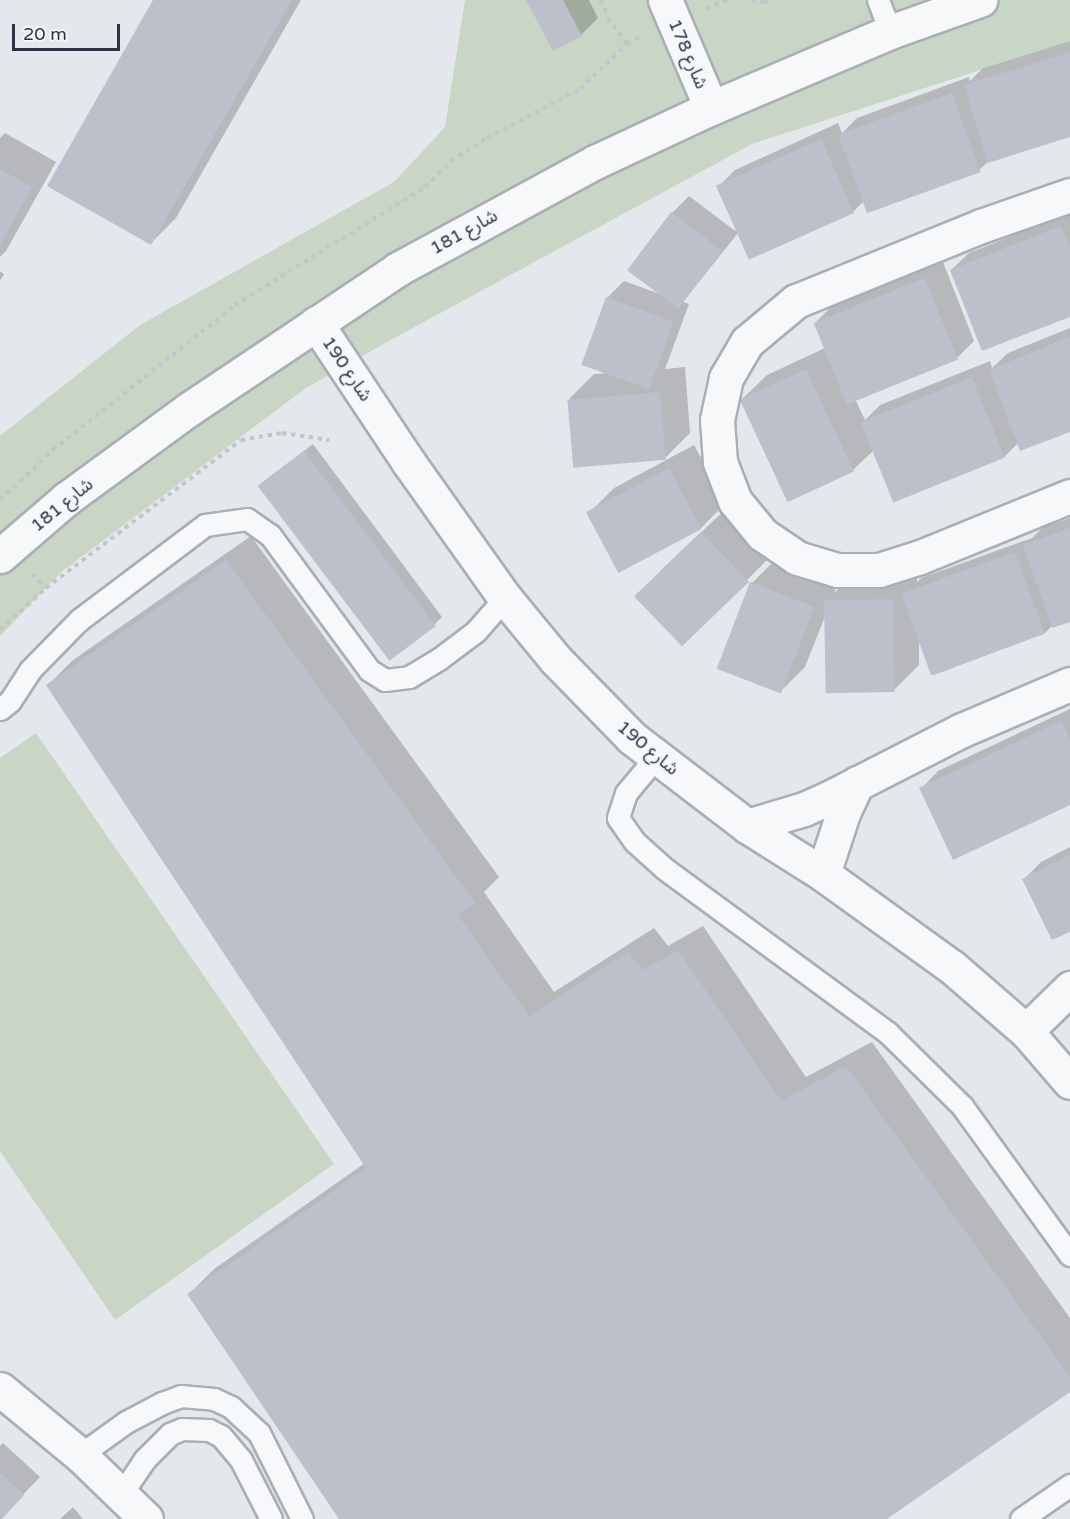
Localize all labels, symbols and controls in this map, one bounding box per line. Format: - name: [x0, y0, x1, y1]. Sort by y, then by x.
- scale bar: [15, 12, 123, 50]
- street label: شارع 178: [664, 16, 712, 92]
- text: 20 m: [23, 23, 67, 45]
- street label: شارع 181: [427, 205, 501, 259]
- street label: شارع 190: [317, 332, 377, 406]
- street label: شارع 181: [27, 473, 97, 537]
- street label: شارع 190: [613, 716, 683, 780]

